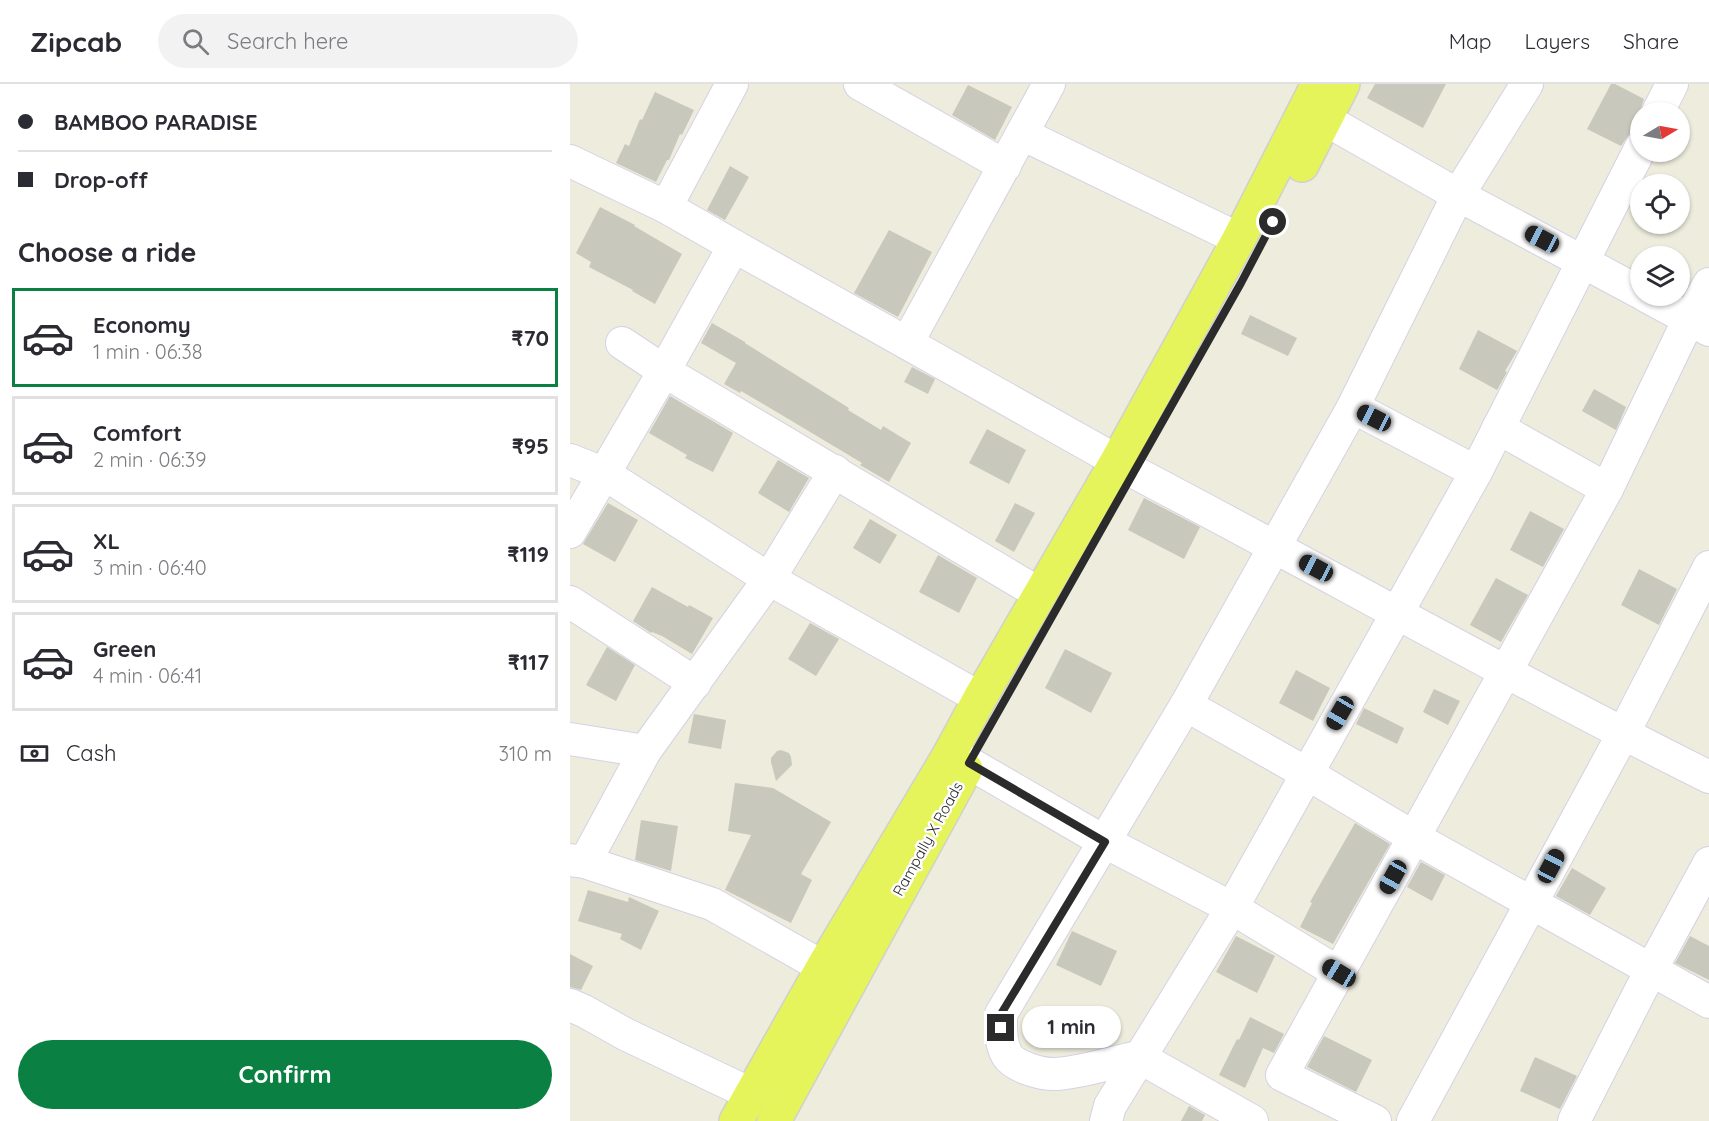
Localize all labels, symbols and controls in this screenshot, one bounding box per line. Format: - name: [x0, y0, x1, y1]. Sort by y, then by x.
- search box: [158, 14, 578, 68]
- text: Zipcab: [30, 24, 122, 59]
- icon: search: [179, 25, 212, 58]
- text: Search here: [227, 27, 349, 55]
- text: Map: [1449, 28, 1492, 54]
- text: Layers: [1525, 28, 1590, 54]
- text: Share: [1623, 28, 1679, 54]
- north arrow: [1630, 102, 1690, 162]
- map controls: [1630, 102, 1690, 306]
- text: BAMBOO PARADISE: [54, 108, 258, 136]
- text: Drop-off: [54, 166, 148, 194]
- button: locate: [1630, 174, 1690, 234]
- route start: [1259, 208, 1286, 235]
- car: [1522, 223, 1562, 255]
- text: Choose a ride: [18, 235, 196, 269]
- button: layers: [1630, 246, 1690, 306]
- icon: car: [21, 311, 75, 365]
- text: Economy: [93, 311, 191, 339]
- text: ₹70: [511, 324, 549, 352]
- text: 1 min · 06:38: [93, 339, 202, 364]
- car: [1354, 402, 1394, 434]
- icon: car: [21, 419, 75, 473]
- text: Comfort: [93, 419, 182, 447]
- text: ₹95: [512, 432, 549, 460]
- text: 2 min · 06:39: [93, 447, 206, 472]
- icon: car: [21, 527, 75, 581]
- text: XL: [93, 527, 120, 555]
- text: ₹119: [507, 540, 549, 568]
- car: [1296, 552, 1336, 584]
- text: 3 min · 06:40: [93, 555, 207, 580]
- icon: car: [21, 635, 75, 689]
- text: Green: [93, 635, 156, 663]
- text: ₹117: [508, 648, 549, 676]
- text: 4 min · 06:41: [93, 663, 202, 688]
- car: [1323, 693, 1357, 733]
- icon: cash: [18, 737, 51, 770]
- text: Cash: [66, 739, 117, 767]
- text: 310 m: [499, 741, 552, 766]
- street label: Rampally X Roads: [888, 778, 967, 899]
- car: [1535, 846, 1567, 886]
- car: [1376, 857, 1410, 897]
- car: [1319, 956, 1359, 990]
- callout: 1 min: [1022, 1007, 1121, 1049]
- route end: [987, 1014, 1014, 1041]
- text: 1 min: [1047, 1014, 1096, 1039]
- button: Confirm: [18, 1040, 552, 1109]

